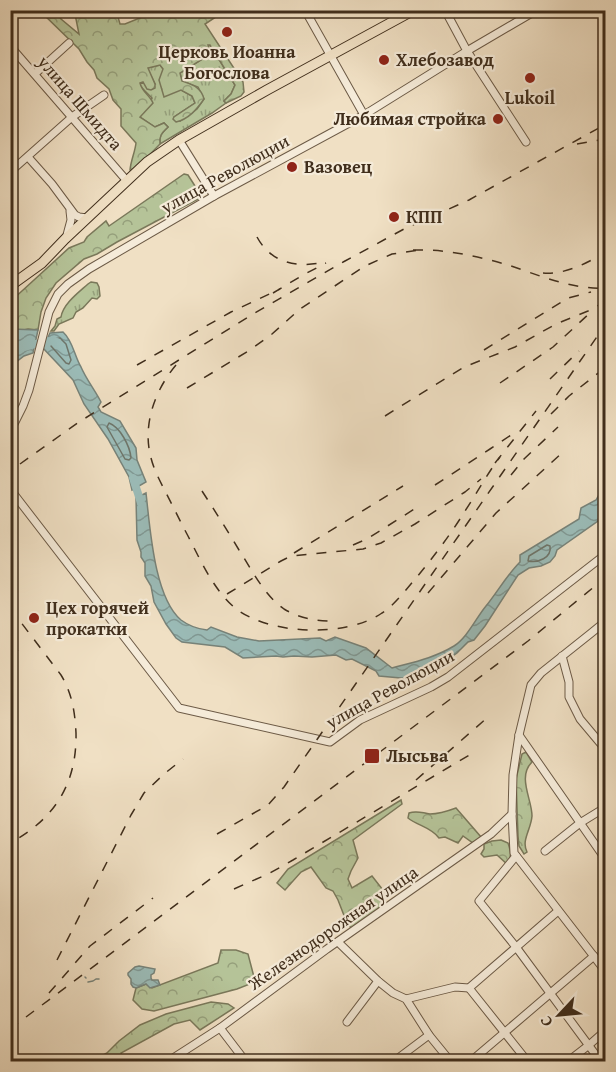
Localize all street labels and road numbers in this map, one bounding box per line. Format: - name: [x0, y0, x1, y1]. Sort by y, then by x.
- street label: улица Шмидта: [31, 48, 130, 156]
- street label: улица Революции: [155, 127, 294, 221]
- street label: улица Революции: [320, 642, 459, 736]
- street label: Железнодорожная улица: [241, 858, 424, 997]

